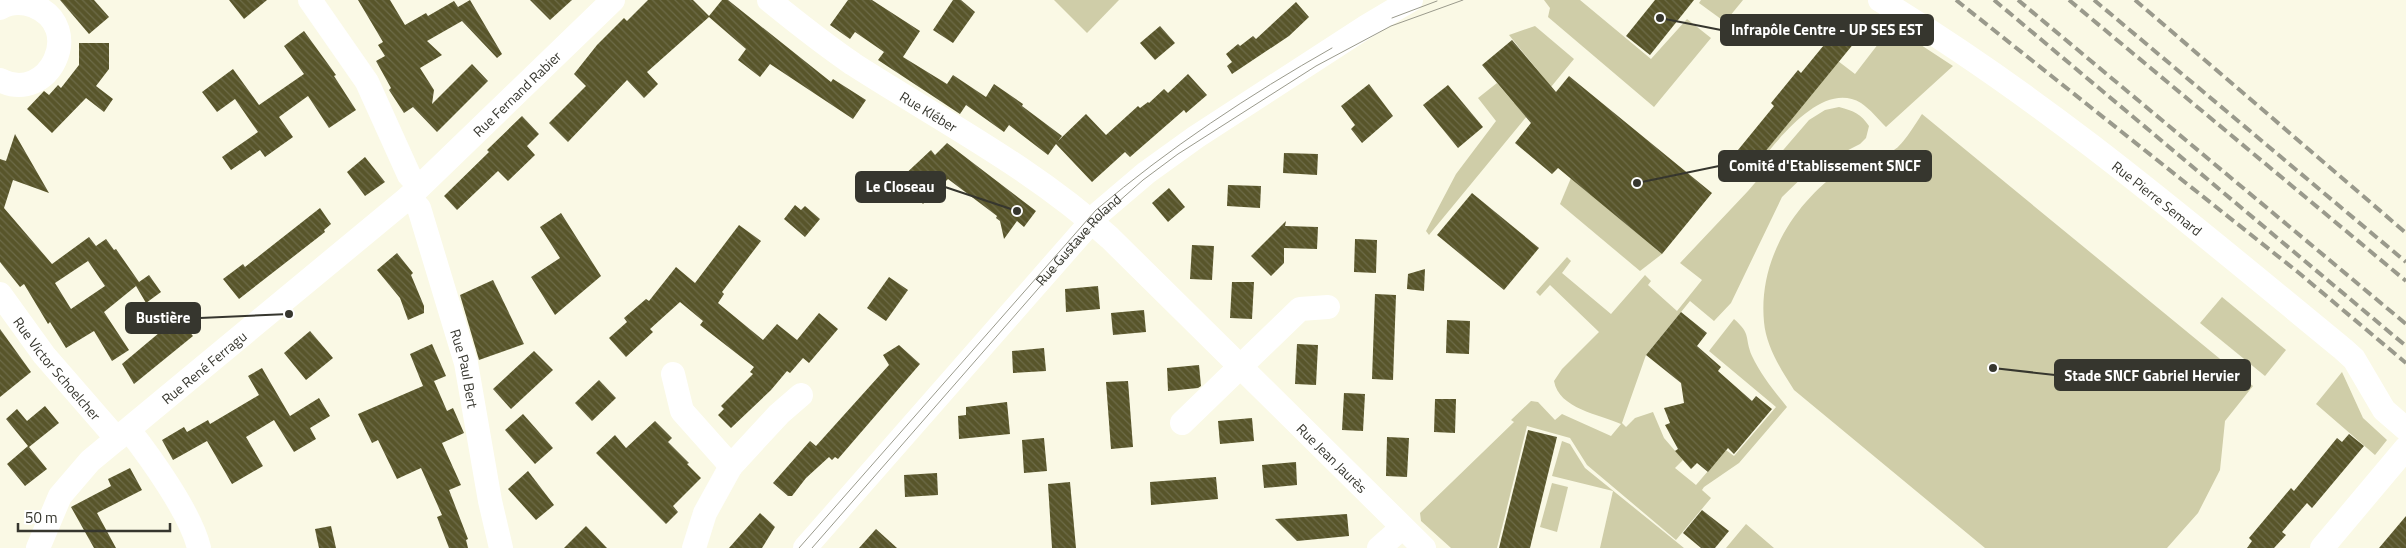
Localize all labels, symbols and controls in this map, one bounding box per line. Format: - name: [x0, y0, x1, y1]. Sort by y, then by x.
- callout: Infrapôle Centre - UP SES EST: [1721, 15, 1933, 45]
- text: Infrapôle Centre - UP SES EST: [1731, 18, 1923, 41]
- street label: Rue Fernand Rabier: [467, 45, 566, 141]
- street label: Rue Kléber: [896, 85, 962, 137]
- callout: Comité d'Etablissement SNCF: [1719, 151, 1931, 181]
- text: Comité d'Etablissement SNCF: [1729, 154, 1921, 177]
- street label: Rue Pierre Semard: [2108, 155, 2207, 240]
- callout: Le Closeau: [856, 172, 945, 202]
- text: Le Closeau: [866, 175, 934, 198]
- street label: Rue Gustave Roland: [1030, 188, 1125, 290]
- callout: Bustière: [126, 303, 200, 333]
- text: Bustière: [136, 306, 191, 329]
- street label: Rue Victor Schoelcher: [9, 312, 106, 425]
- street label: Rue René Ferragu: [156, 325, 251, 409]
- street label: Rue Paul Bert: [446, 326, 484, 410]
- callout: Stade SNCF Gabriel Hervier: [2055, 360, 2250, 390]
- text: Stade SNCF Gabriel Hervier: [2064, 364, 2240, 387]
- street label: Rue Jean Jaurès: [1292, 418, 1372, 497]
- scale bar: [18, 500, 170, 532]
- text: 50 m: [25, 506, 58, 529]

